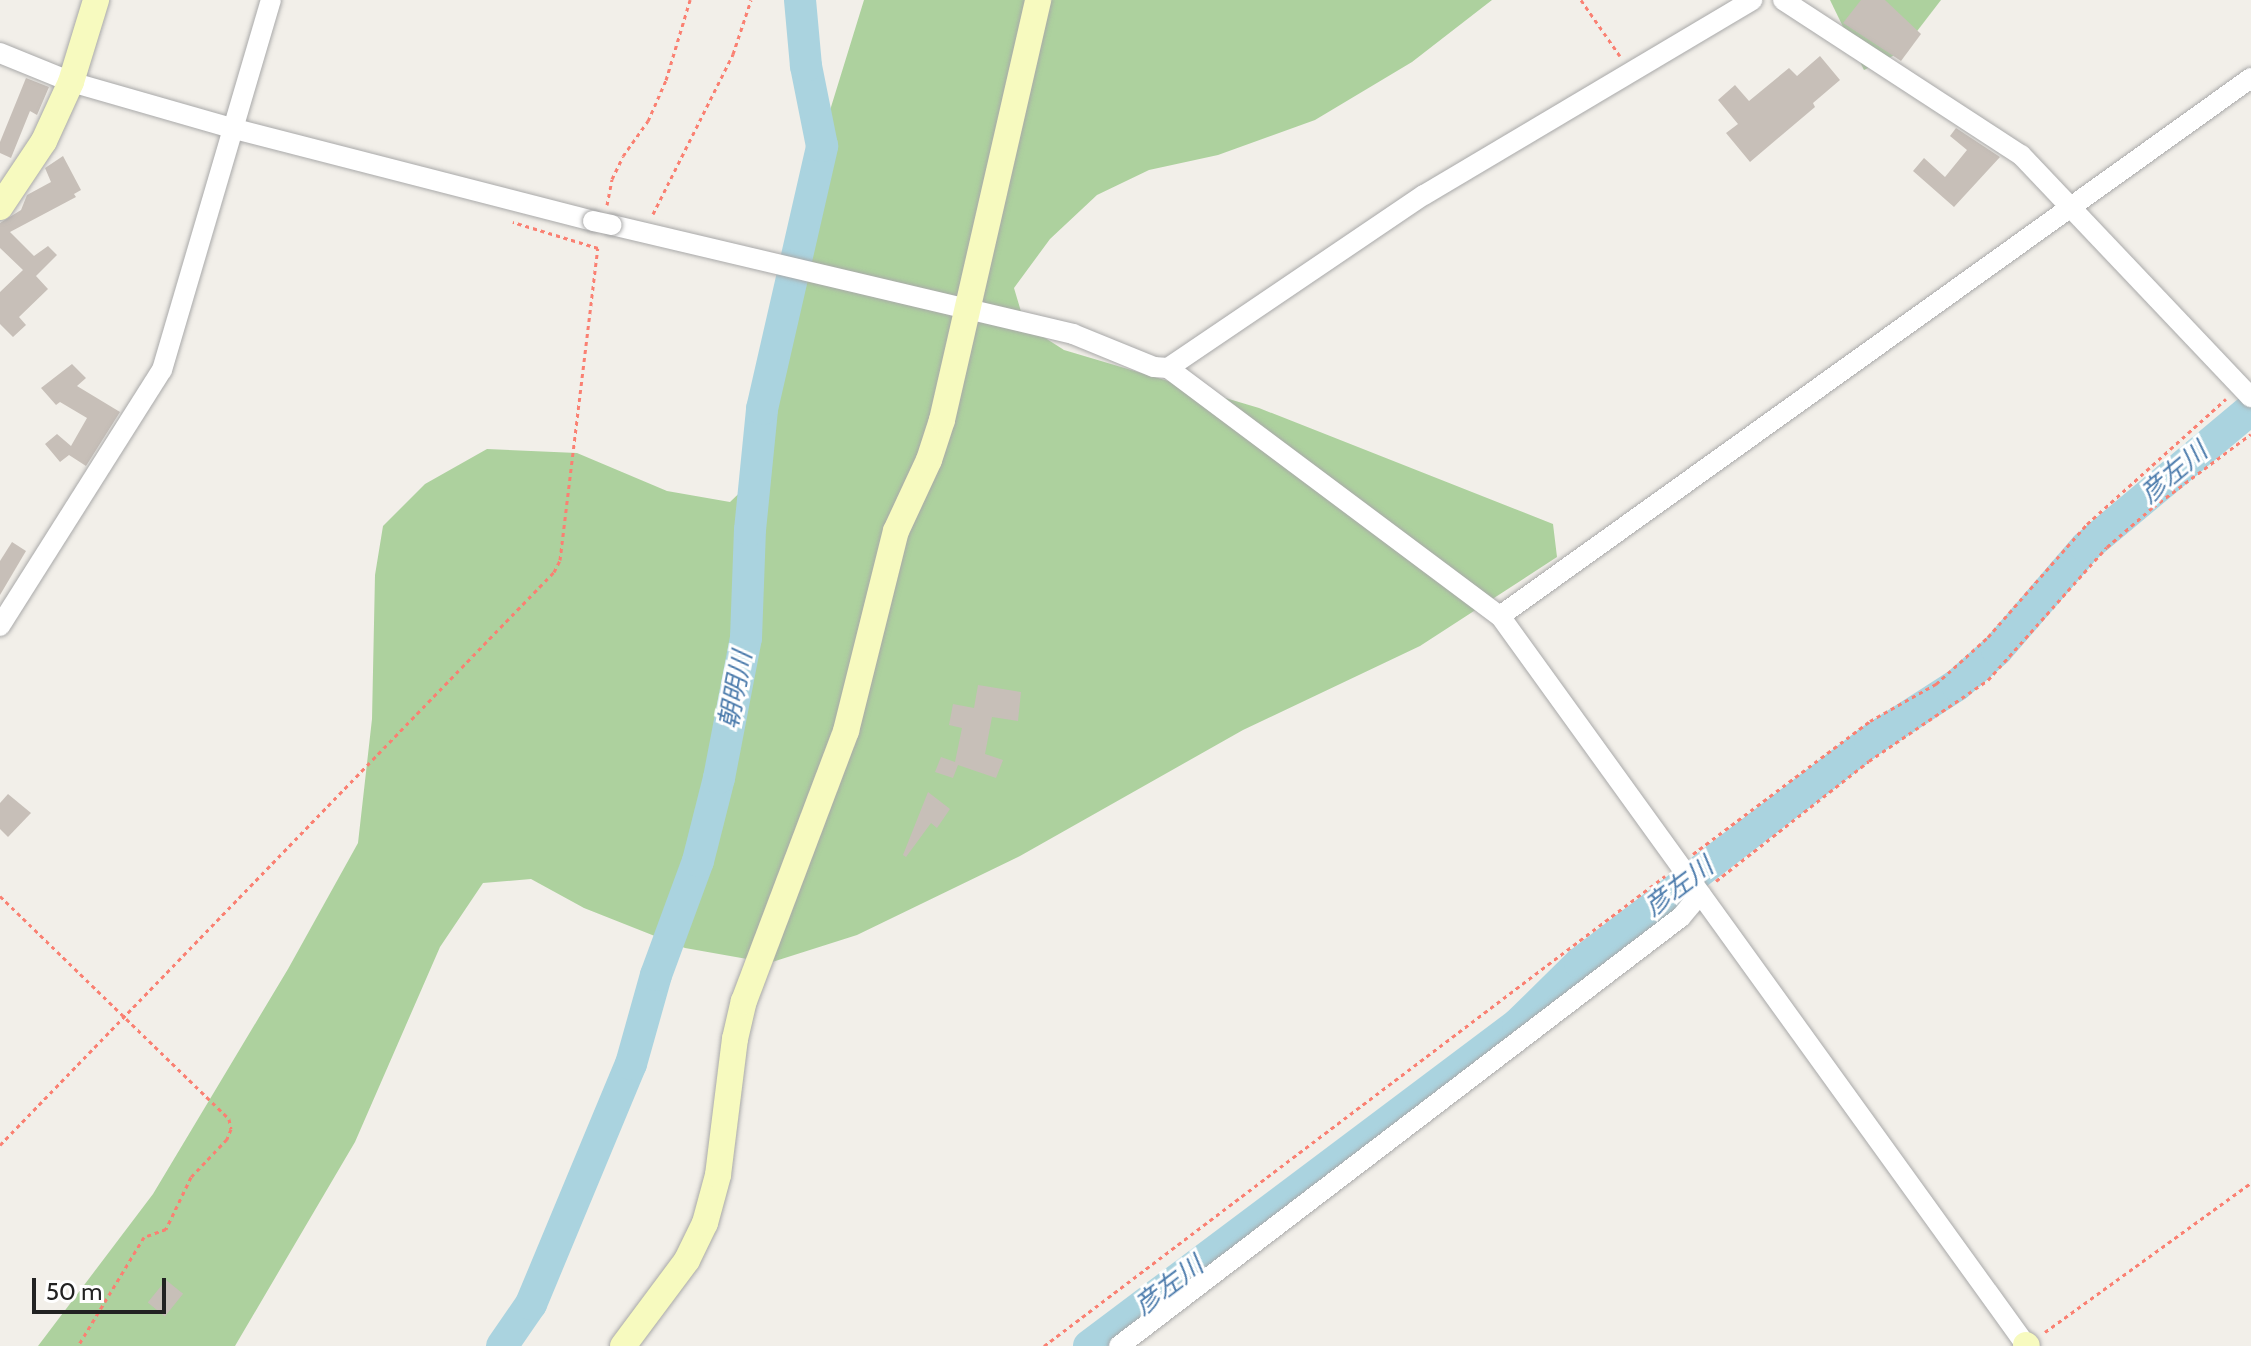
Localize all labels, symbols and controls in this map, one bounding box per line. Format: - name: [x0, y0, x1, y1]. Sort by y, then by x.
- water label: 彦左川: [2134, 436, 2214, 510]
- water label: 朝明川: [713, 649, 759, 731]
- water label: 彦左川: [1638, 851, 1720, 923]
- water label: 彦左川: [1128, 1250, 1210, 1322]
- scale bar: [36, 1262, 170, 1312]
- text: 50 m: [46, 1277, 102, 1306]

